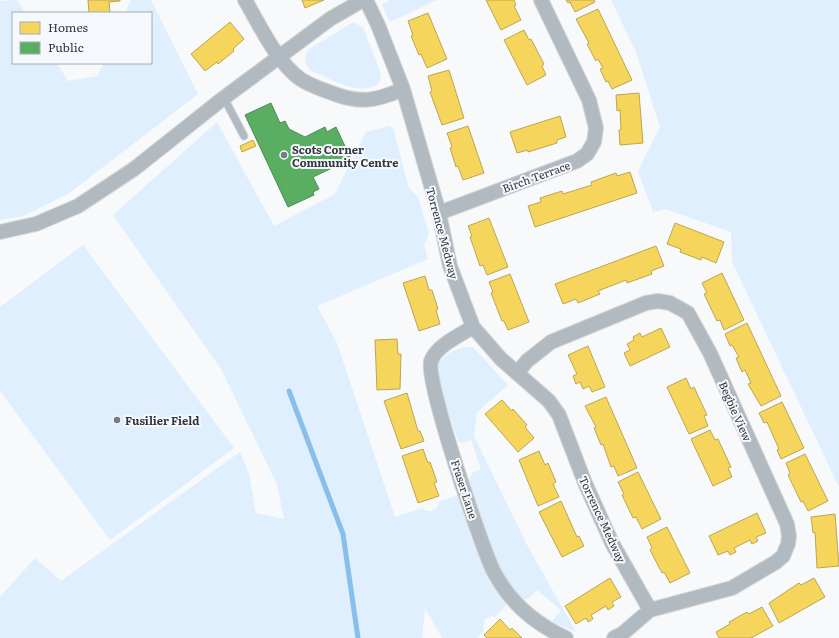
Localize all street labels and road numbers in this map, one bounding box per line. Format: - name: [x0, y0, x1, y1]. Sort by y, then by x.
- street label: Birch Terrace: [500, 156, 572, 196]
- street label: Torrence Medway: [423, 185, 463, 281]
- street label: Begbie View: [716, 379, 757, 444]
- street label: Fraser Lane: [448, 457, 482, 521]
- street label: Torrence Medway: [576, 473, 630, 566]

